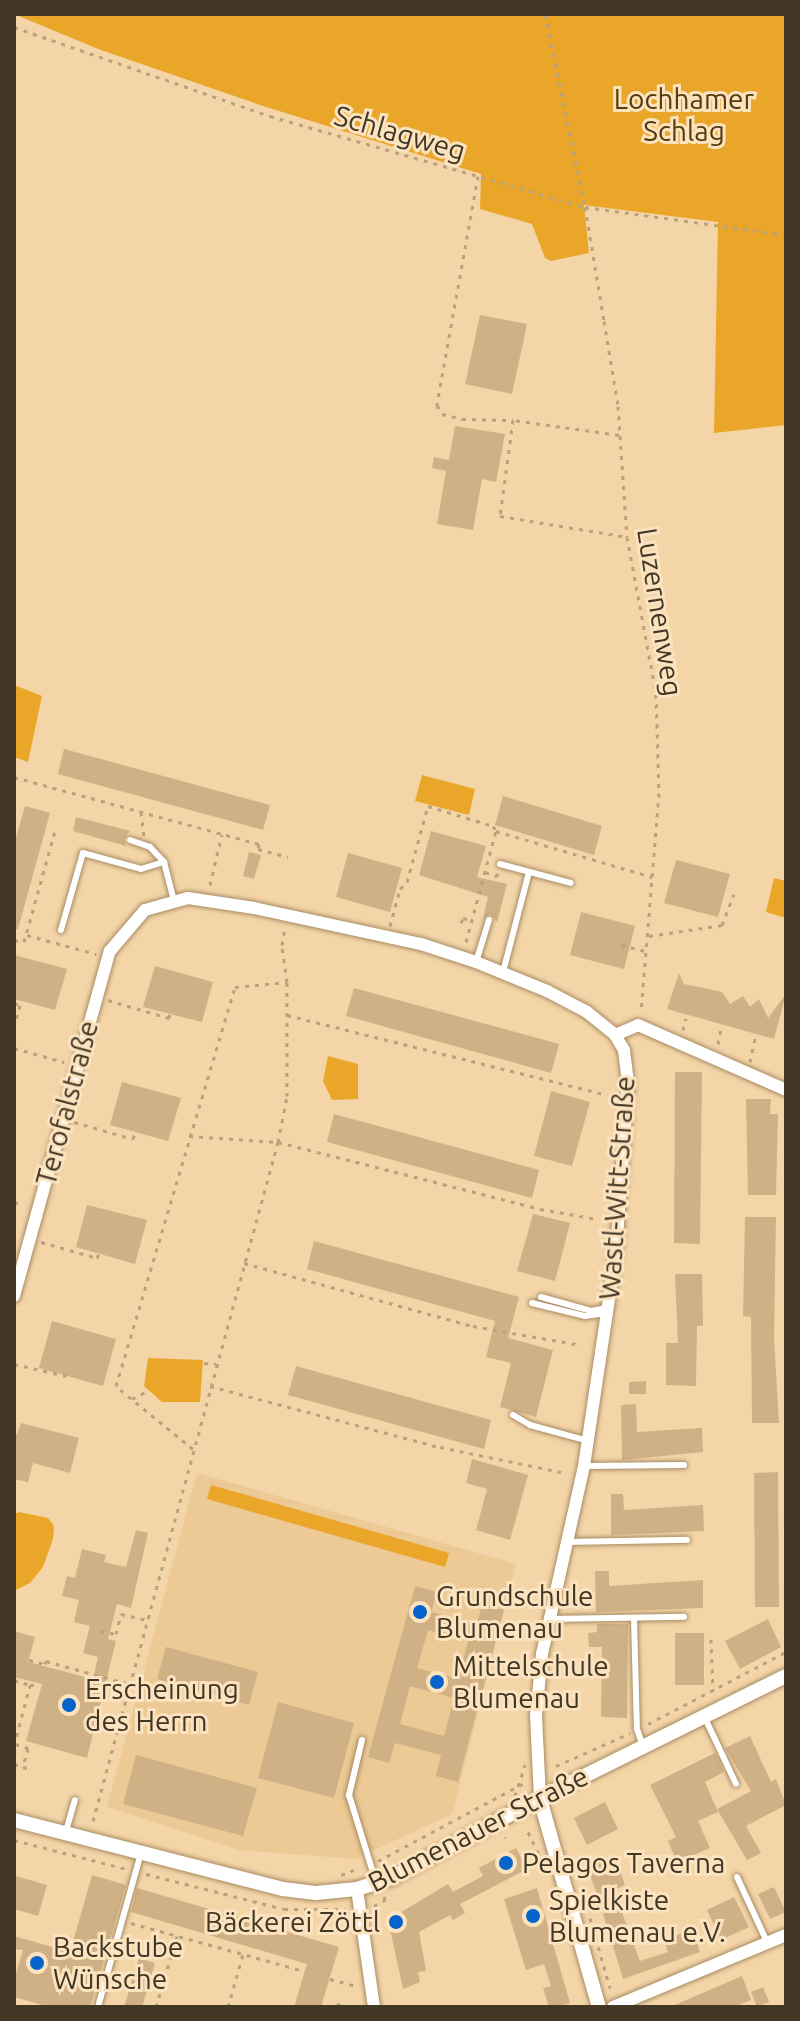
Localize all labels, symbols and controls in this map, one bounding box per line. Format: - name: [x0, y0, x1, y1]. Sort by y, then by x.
- park label: Lochhamer Schlag: [614, 82, 754, 148]
- street label: Schlagweg: [331, 98, 469, 168]
- street label: Luzernenweg: [630, 526, 690, 698]
- street label: Terofalstraße: [29, 1017, 105, 1189]
- street label: Wastl-Witt-Straße: [592, 1075, 642, 1301]
- place label: Grundschule Blumenau: [436, 1579, 593, 1645]
- marker: Grundschule Blumenau: [411, 1603, 429, 1621]
- place label: Mittelschule Blumenau: [453, 1649, 609, 1715]
- place label: Erscheinung des Herrn: [85, 1672, 239, 1738]
- marker: Mittelschule Blumenau: [428, 1673, 446, 1691]
- marker: Erscheinung des Herrn: [60, 1696, 78, 1714]
- street label: Blumenauer Straße: [362, 1759, 594, 1899]
- place label: Pelagos Taverna: [522, 1846, 725, 1880]
- marker: Pelagos Taverna: [497, 1854, 515, 1872]
- place label: Spielkiste Blumenau e.V.: [549, 1883, 726, 1949]
- place label: Bäckerei Zöttl: [205, 1905, 380, 1939]
- marker: Spielkiste Blumenau e.V.: [524, 1907, 542, 1925]
- marker: Bäckerei Zöttl: [387, 1913, 405, 1931]
- place label: Backstube Wünsche: [53, 1930, 183, 1996]
- marker: Backstube Wünsche: [28, 1954, 46, 1972]

